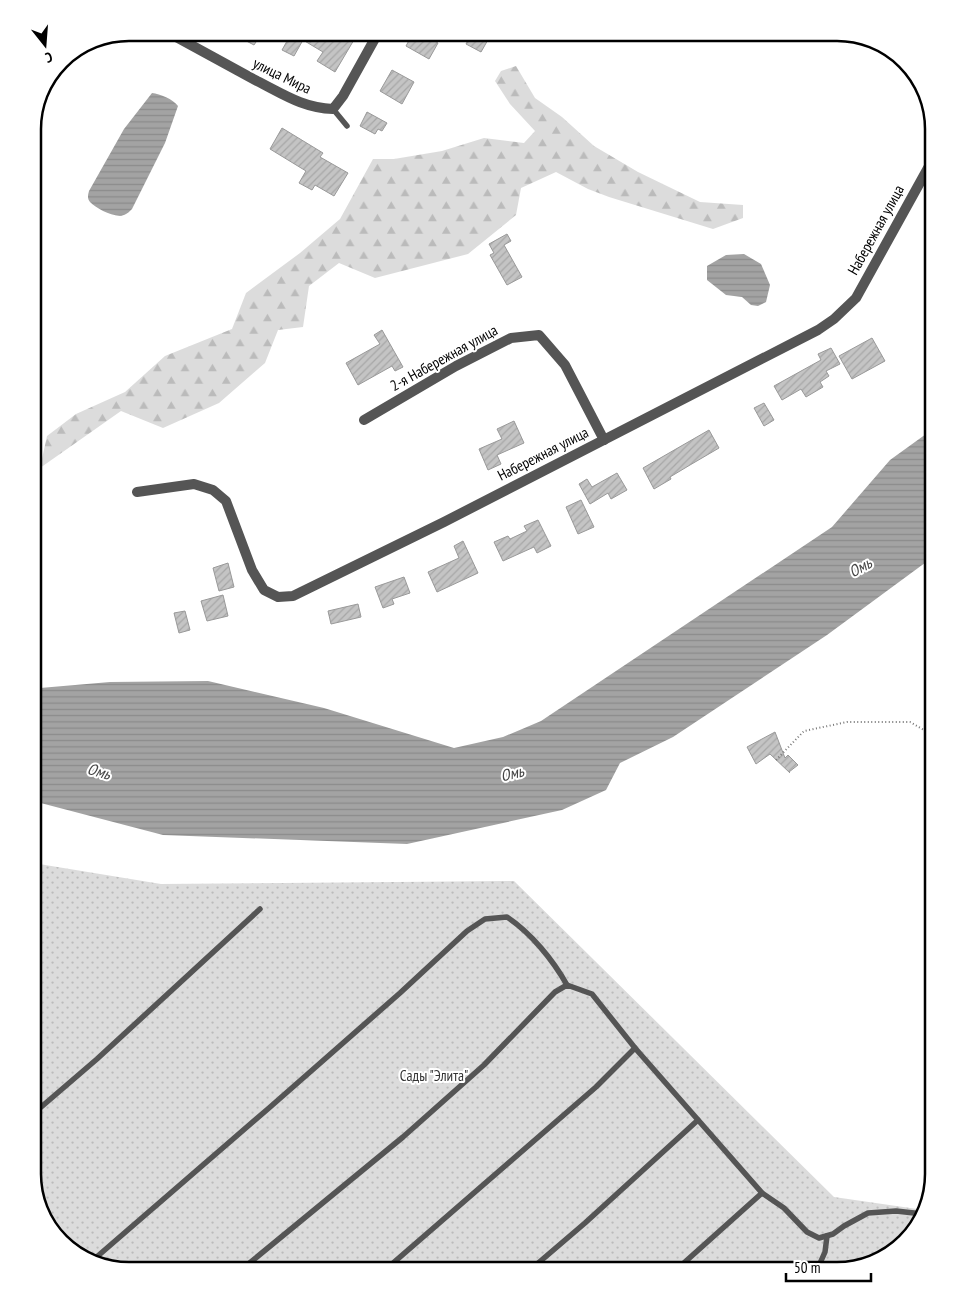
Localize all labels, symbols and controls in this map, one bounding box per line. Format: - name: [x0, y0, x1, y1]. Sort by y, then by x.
- north arrow: [20, 20, 70, 70]
- text: С: [43, 48, 54, 67]
- street label: улица Мира: [250, 53, 315, 98]
- street label: Набережная улица: [843, 182, 908, 278]
- street label: 2-я Набережная улица: [387, 320, 501, 395]
- street label: Набережная улица: [494, 422, 591, 485]
- water label: Омь: [845, 552, 876, 581]
- water label: Омь: [85, 758, 114, 784]
- water label: Омь: [498, 760, 526, 785]
- park label: Сады "Элита": [400, 1066, 468, 1085]
- scale bar: [786, 1250, 871, 1282]
- text: 50 m: [794, 1258, 820, 1277]

